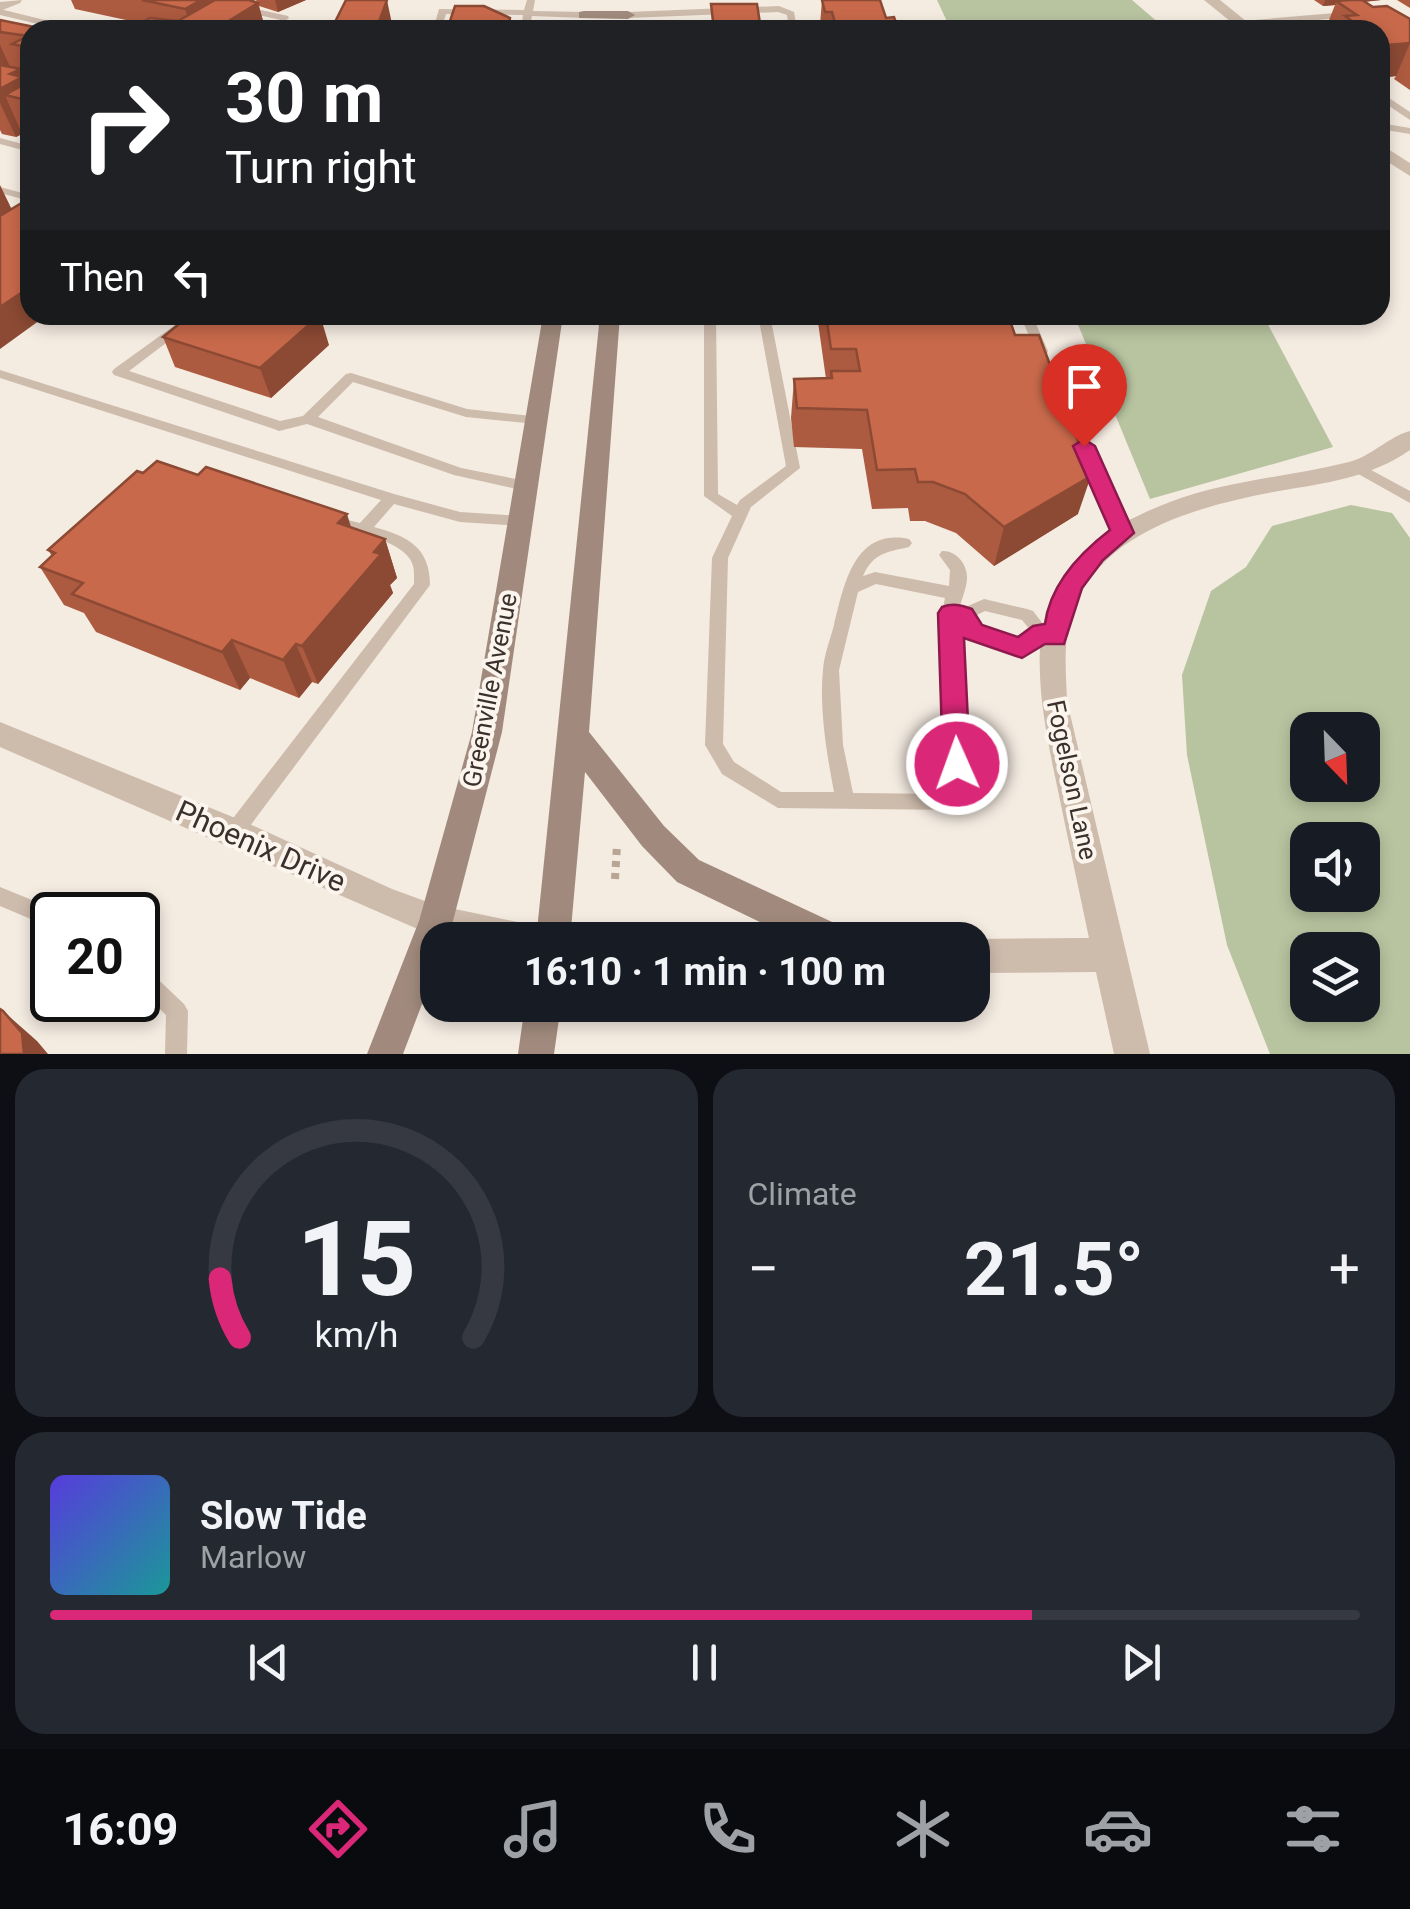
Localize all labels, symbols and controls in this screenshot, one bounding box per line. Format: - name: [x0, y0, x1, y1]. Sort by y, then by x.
- text: 30 m: [225, 57, 383, 139]
- icon: right: [60, 60, 190, 190]
- text: Turn right: [225, 141, 417, 194]
- icon: left: [165, 250, 220, 305]
- text: Then: [60, 256, 145, 300]
- pin: [1042, 344, 1127, 447]
- icon: arrive: [1057, 359, 1112, 414]
- street label: Greenville Avenue: [457, 590, 523, 790]
- street label: Fogelson Lane: [1041, 698, 1103, 862]
- position arrow: [905, 712, 1009, 816]
- north arrow: [1290, 712, 1380, 802]
- map controls: [1290, 712, 1380, 1022]
- street label: Phoenix Drive: [171, 793, 351, 899]
- button: sound: [1290, 822, 1380, 912]
- speed limit sign: 20: [30, 892, 160, 1022]
- button: layers: [1290, 932, 1380, 1022]
- text: 16:10 · 1 min · 100 m: [524, 950, 886, 994]
- text: Climate: [748, 1175, 857, 1213]
- text: 15: [297, 1199, 416, 1320]
- text: 21.5°: [964, 1225, 1144, 1313]
- text: −: [748, 1237, 779, 1301]
- text: +: [1329, 1237, 1360, 1301]
- text: km/h: [314, 1314, 398, 1356]
- text: Slow Tide: [200, 1494, 367, 1538]
- text: Marlow: [200, 1538, 306, 1576]
- icon: previous: [241, 1635, 296, 1690]
- icon: pause: [677, 1635, 732, 1690]
- icon: next: [1114, 1635, 1169, 1690]
- icon: directions: [303, 1794, 373, 1864]
- icon: music: [498, 1794, 568, 1864]
- icon: phone: [693, 1794, 763, 1864]
- icon: climate: [888, 1794, 958, 1864]
- icon: car: [1083, 1794, 1153, 1864]
- icon: filters: [1278, 1794, 1348, 1864]
- text: 16:09: [62, 1803, 178, 1856]

